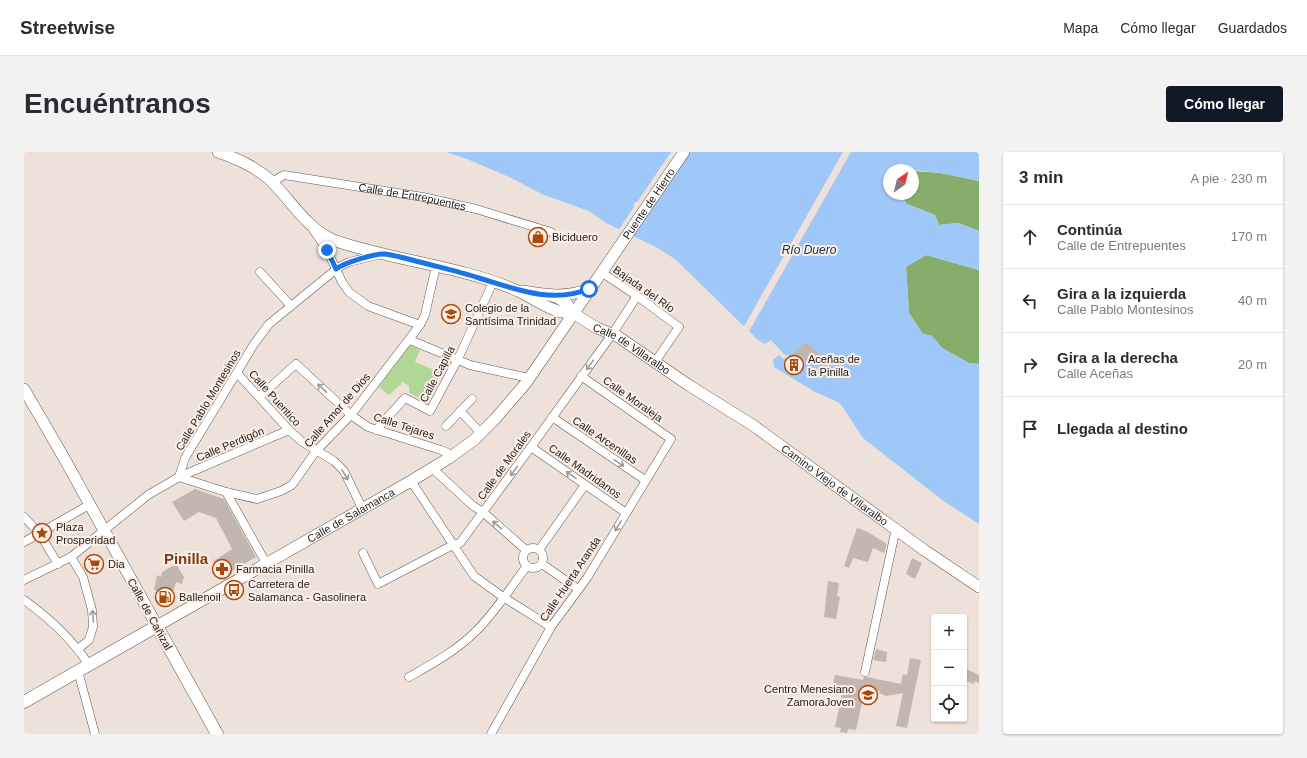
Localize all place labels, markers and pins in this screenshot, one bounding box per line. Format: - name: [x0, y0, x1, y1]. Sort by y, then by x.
- shop icon: Biciduero: [527, 226, 549, 248]
- place label: Biciduero: [552, 231, 598, 243]
- place label: Colegio de la Santísima Trinidad: [465, 302, 556, 327]
- school or university icon: Colegio de la Santísima Trinidad: [440, 303, 462, 325]
- place label: Aceñas de la Pinilla: [808, 353, 860, 378]
- building icon: Aceñas de la Pinilla: [783, 354, 805, 376]
- place label: Plaza Prosperidad: [56, 521, 115, 546]
- place icon: Plaza Prosperidad: [31, 522, 53, 544]
- supermarket icon: Dia: [83, 553, 105, 575]
- place label: Dia: [108, 558, 125, 570]
- pharmacy icon: Farmacia Pinilla: [211, 558, 233, 580]
- place label: Farmacia Pinilla: [236, 563, 315, 575]
- place label: Carretera de Salamanca - Gasolinera: [248, 578, 367, 603]
- bus stop icon: Carretera de Salamanca - Gasolinera: [223, 579, 245, 601]
- fuel station icon: Ballenoil: [154, 586, 176, 608]
- place label: Ballenoil: [179, 591, 221, 603]
- place label: Centro Menesiano ZamoraJoven: [764, 683, 854, 708]
- school or university icon: Centro Menesiano ZamoraJoven: [857, 684, 879, 706]

